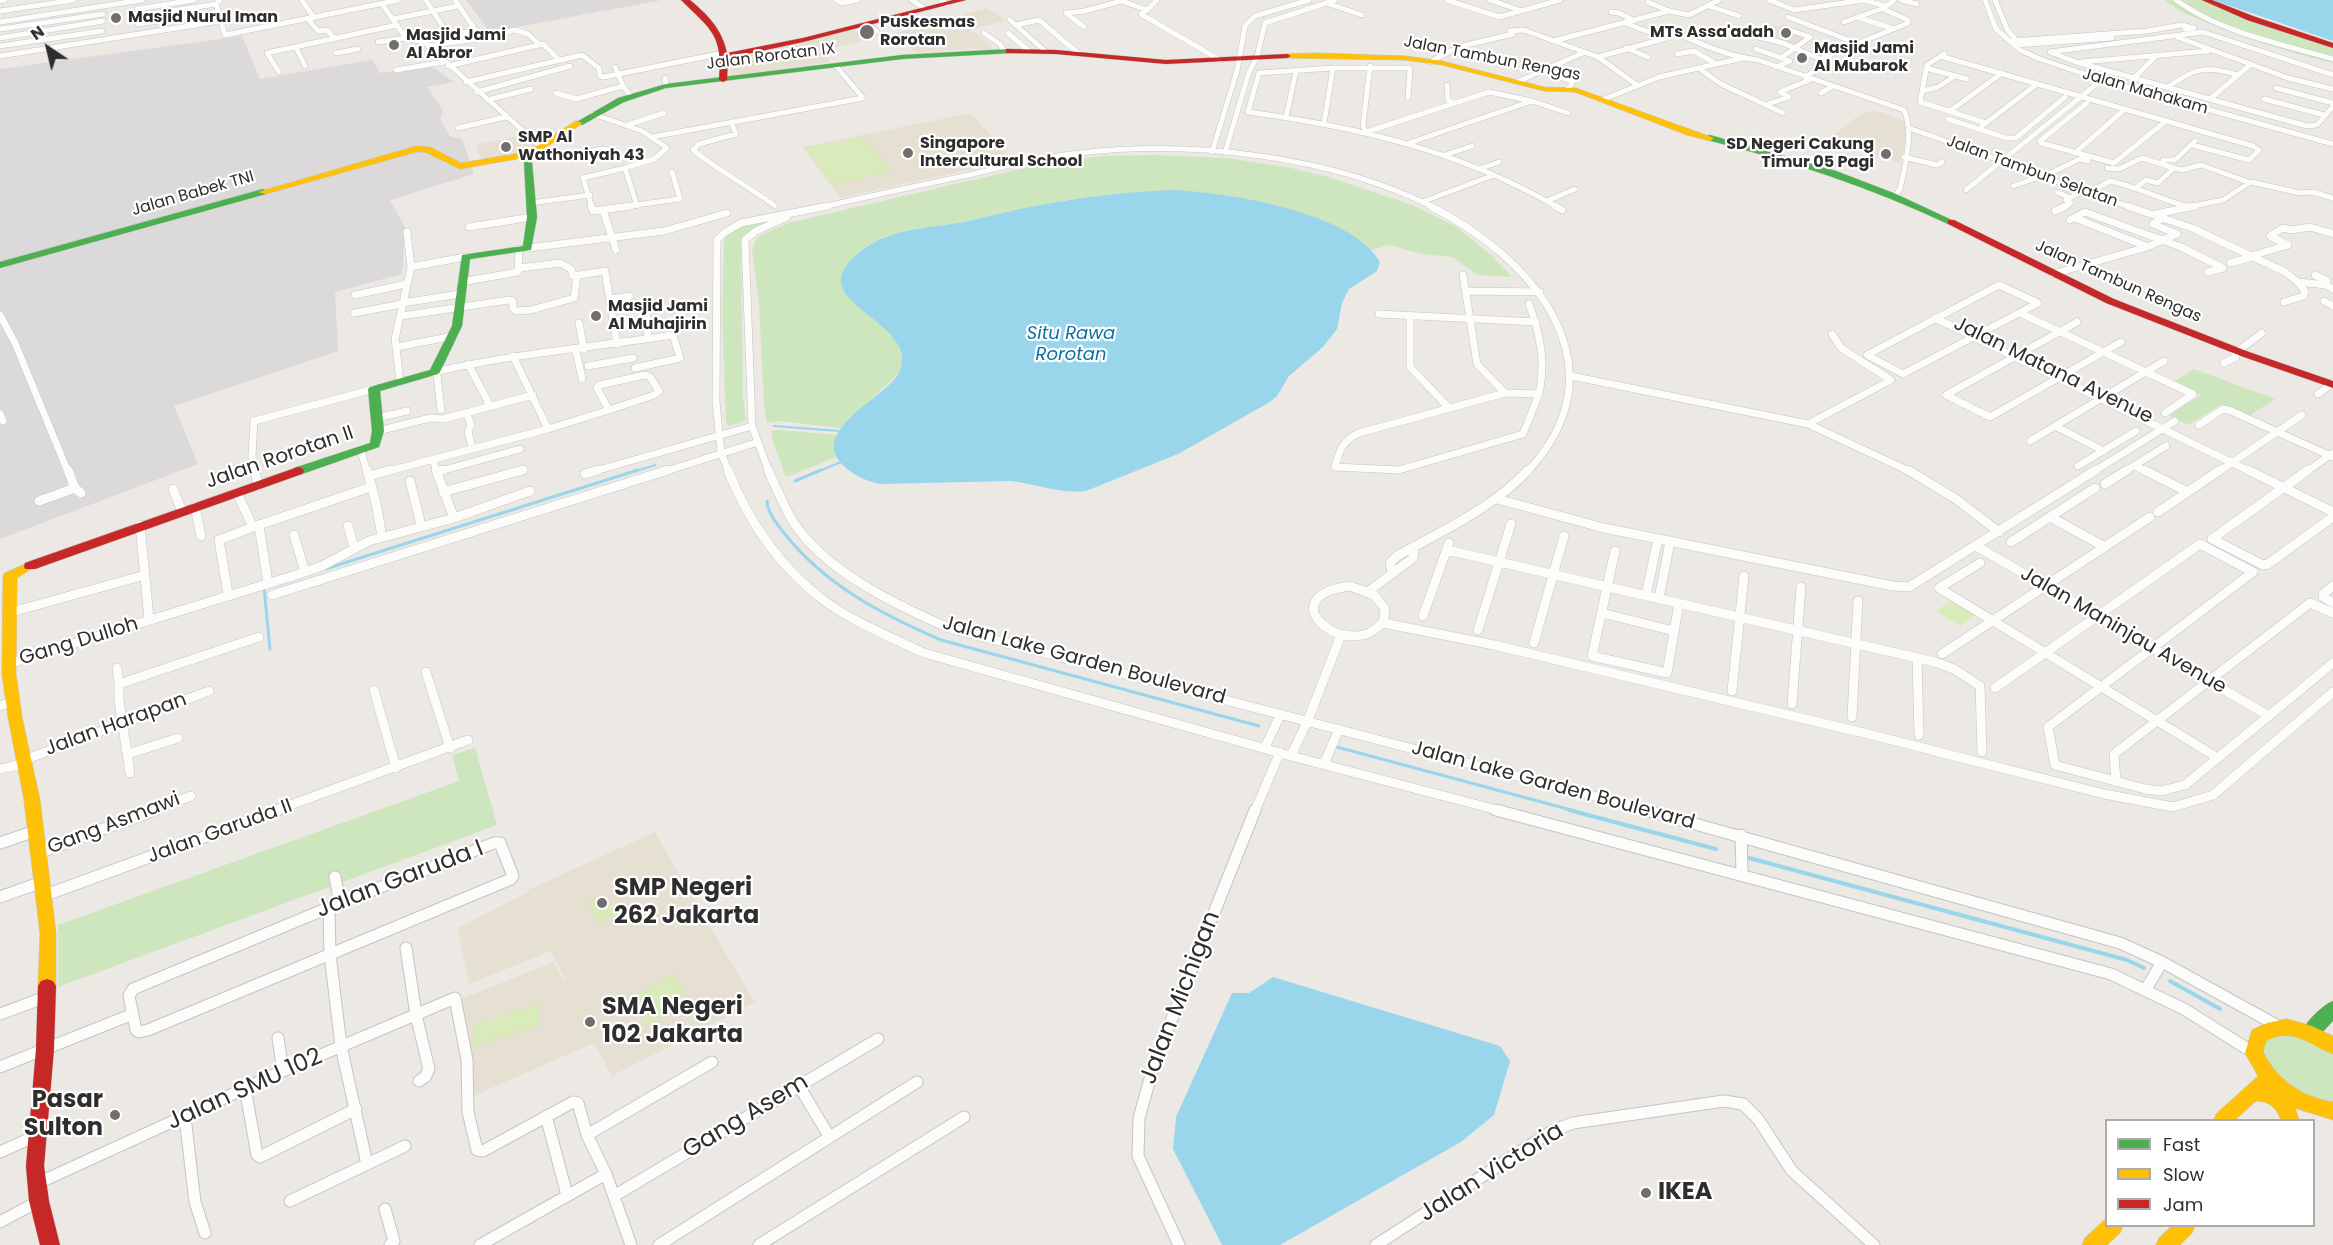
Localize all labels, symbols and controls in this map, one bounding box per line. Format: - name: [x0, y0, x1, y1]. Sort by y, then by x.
- place label: Masjid Nurul Iman: [128, 8, 278, 28]
- marker: Masjid Nurul Iman: [109, 11, 123, 25]
- place label: Puskesmas Rorotan: [880, 13, 975, 51]
- north arrow: [18, 18, 78, 78]
- text: N: [26, 20, 49, 46]
- marker: Puskesmas Rorotan: [858, 23, 876, 41]
- place label: MTs Assa'adah: [1650, 23, 1774, 43]
- place label: Masjid Jami Al Abror: [406, 26, 506, 64]
- marker: MTs Assa'adah: [1779, 26, 1793, 40]
- street label: Jalan Tambun Rengas: [1402, 32, 1582, 86]
- marker: Masjid Jami Al Abror: [387, 38, 401, 52]
- place label: Masjid Jami Al Mubarok: [1814, 39, 1914, 77]
- street label: Jalan Rorotan IX: [705, 40, 837, 74]
- marker: Masjid Jami Al Mubarok: [1795, 51, 1809, 65]
- street label: Jalan Mahakam: [2080, 65, 2210, 119]
- place label: SMP Al Wathoniyah 43: [518, 128, 644, 166]
- street label: Jalan Tambun Selatan: [1944, 132, 2120, 212]
- place label: Singapore Intercultural School: [920, 134, 1082, 172]
- place label: SD Negeri Cakung Timur 05 Pagi: [1726, 135, 1874, 173]
- marker: SMP Al Wathoniyah 43: [499, 140, 513, 154]
- marker: Singapore Intercultural School: [901, 146, 915, 160]
- marker: SD Negeri Cakung Timur 05 Pagi: [1879, 147, 1893, 161]
- street label: Jalan Babek TNI: [130, 167, 256, 221]
- street label: Jalan Tambun Rengas: [2032, 237, 2204, 327]
- place label: Masjid Jami Al Muhajirin: [608, 297, 708, 335]
- marker: Masjid Jami Al Muhajirin: [589, 309, 603, 323]
- street label: Jalan Matana Avenue: [1949, 312, 2157, 430]
- water label: Situ Rawa Rorotan: [1027, 323, 1115, 366]
- street label: Jalan Rorotan II: [203, 421, 357, 495]
- street label: Jalan Maninjau Avenue: [2016, 562, 2230, 700]
- street label: Jalan Lake Garden Boulevard: [940, 612, 1228, 710]
- street label: Gang Dulloh: [17, 613, 141, 671]
- street label: Jalan Harapan: [42, 688, 190, 762]
- street label: Jalan Lake Garden Boulevard: [1409, 737, 1697, 835]
- street label: Gang Asmawi: [44, 788, 184, 860]
- street label: Jalan Garuda II: [144, 795, 296, 869]
- street label: Jalan Garuda I: [312, 835, 488, 925]
- place label: SMP Negeri 262 Jakarta: [614, 875, 759, 931]
- marker: SMP Negeri 262 Jakarta: [595, 896, 609, 910]
- street label: Jalan Michigan: [1135, 907, 1227, 1089]
- place label: SMA Negeri 102 Jakarta: [602, 994, 743, 1050]
- marker: SMA Negeri 102 Jakarta: [583, 1015, 597, 1029]
- street label: Jalan SMU 102: [163, 1043, 327, 1137]
- street label: Gang Asem: [678, 1068, 814, 1166]
- place label: Pasar Sulton: [24, 1087, 103, 1143]
- marker: Pasar Sulton: [108, 1108, 122, 1122]
- street label: Jalan Victoria: [1415, 1117, 1569, 1229]
- legend: [2105, 1119, 2315, 1227]
- text: Fast: [2163, 1132, 2200, 1157]
- text: Slow: [2163, 1162, 2204, 1187]
- place label: IKEA: [1658, 1179, 1712, 1207]
- marker: IKEA: [1639, 1186, 1653, 1200]
- text: Jam: [2163, 1192, 2203, 1217]

